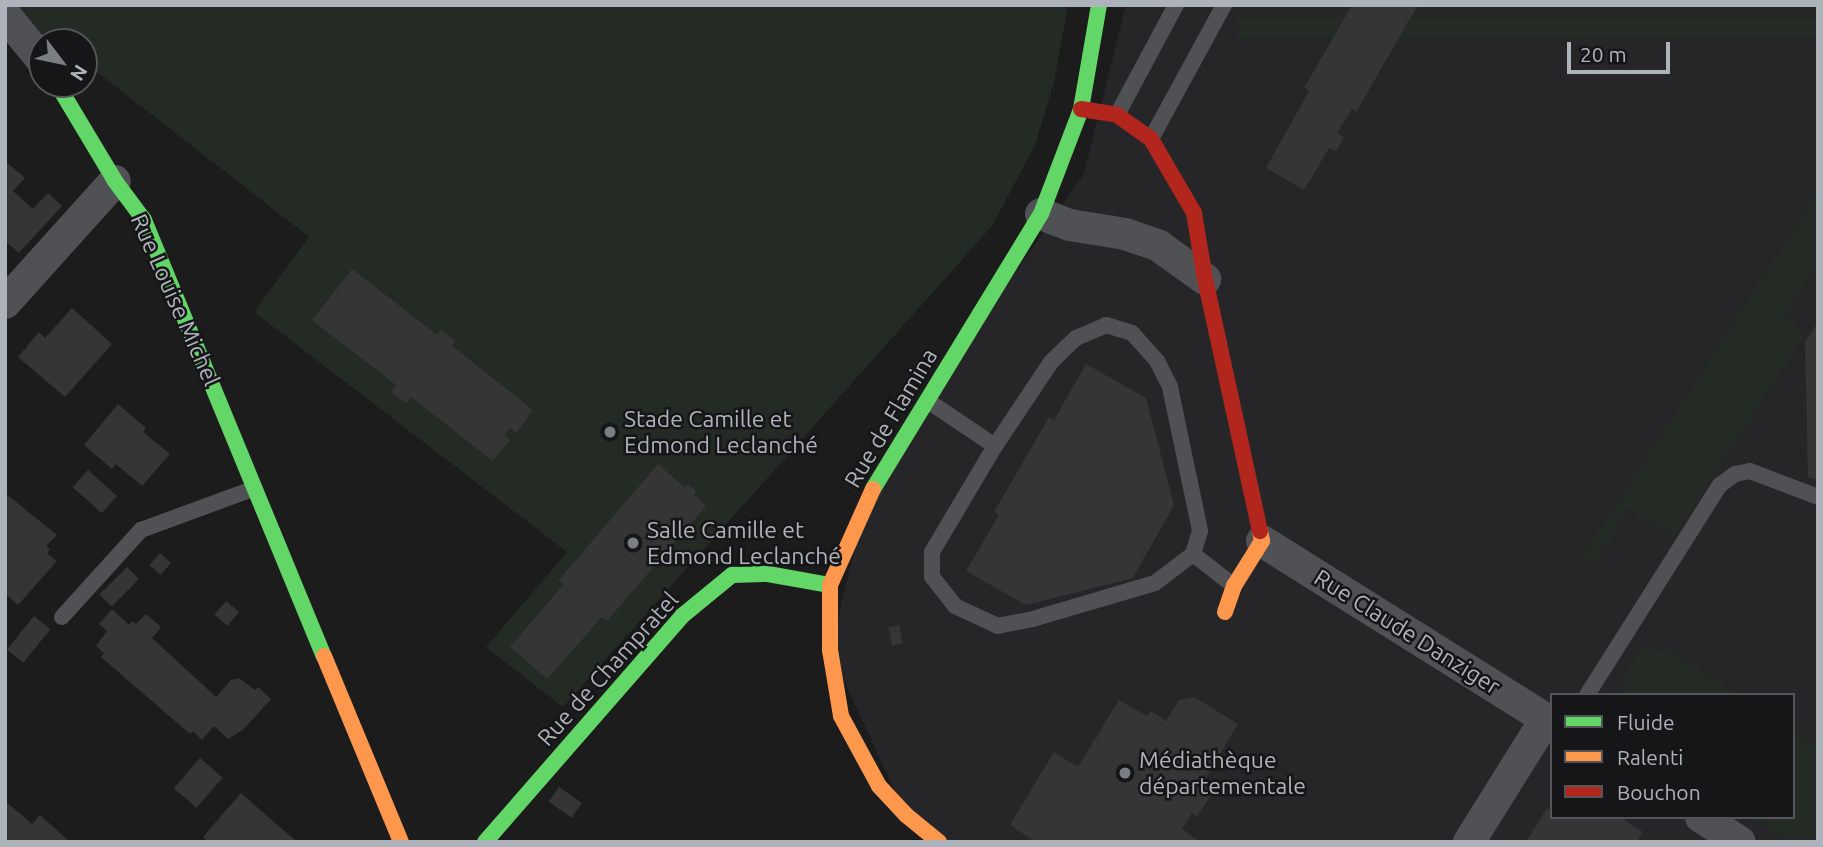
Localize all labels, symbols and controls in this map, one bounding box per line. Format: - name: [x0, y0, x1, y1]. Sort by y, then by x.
- north arrow: [28, 28, 98, 98]
- scale bar: [1571, 28, 1674, 72]
- text: 20 m: [1580, 42, 1627, 66]
- text: N: [66, 61, 92, 85]
- street label: Rue Louise Michel: [125, 210, 225, 390]
- street label: Rue de Flamina: [839, 344, 943, 492]
- place label: Stade Camille et Edmond Leclanché: [624, 405, 818, 459]
- marker: Stade Camille et Edmond Leclanché: [602, 424, 618, 440]
- place label: Salle Camille et Edmond Leclanché: [647, 516, 841, 570]
- marker: Salle Camille et Edmond Leclanché: [625, 535, 641, 551]
- street label: Rue Claude Danziger: [1309, 564, 1505, 700]
- street label: Rue de Champratel: [532, 586, 684, 752]
- legend: [1550, 693, 1795, 819]
- text: Fluide: [1617, 710, 1675, 734]
- text: Ralenti: [1617, 745, 1683, 769]
- place label: Médiathèque départementale: [1139, 746, 1306, 800]
- marker: Médiathèque départementale: [1117, 765, 1133, 781]
- text: Bouchon: [1617, 780, 1701, 804]

